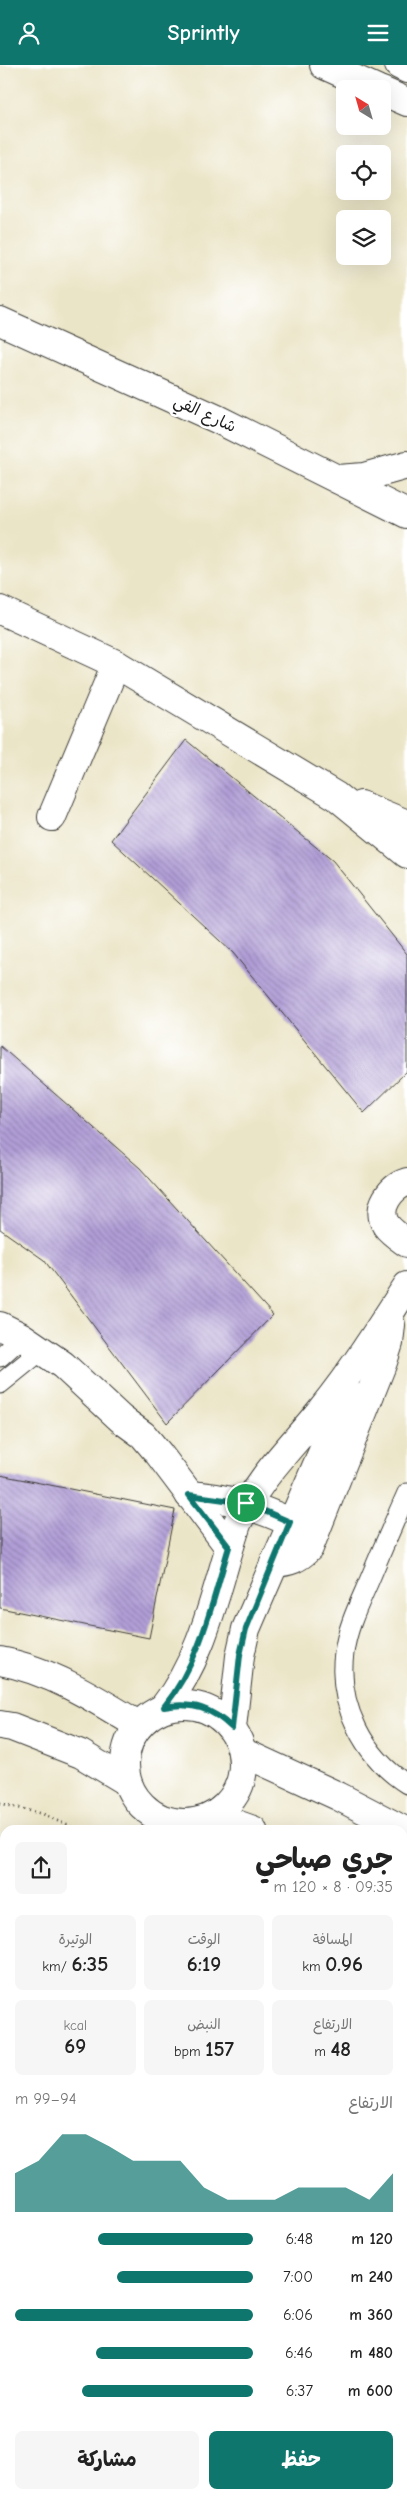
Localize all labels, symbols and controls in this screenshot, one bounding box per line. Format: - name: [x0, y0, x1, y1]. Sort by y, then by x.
- icon: person: [15, 19, 43, 47]
- icon: menu: [364, 19, 392, 47]
- text: Sprintly: [167, 20, 240, 46]
- north arrow: [336, 80, 391, 135]
- map controls: [336, 80, 391, 265]
- button: locate: [336, 145, 391, 200]
- button: layers: [336, 210, 391, 265]
- street label: شارع الفي: [169, 392, 239, 441]
- pin: [225, 1482, 267, 1524]
- icon: arrive: [232, 1489, 260, 1517]
- button: share: [15, 1842, 67, 1894]
- text: جري صباحي: [255, 1843, 393, 1875]
- text: 09:35 · 8 × 120 m: [274, 1878, 393, 1896]
- text: الوتيرة: [58, 1931, 92, 1948]
- text: الوقت: [188, 1931, 220, 1948]
- text: المسافة: [313, 1931, 353, 1948]
- text: 6:35: [71, 1952, 108, 1976]
- text: 6:19: [187, 1952, 221, 1976]
- text: 0.96: [325, 1952, 363, 1976]
- text: /km: [42, 1958, 71, 1975]
- text: km: [302, 1958, 325, 1975]
- text: النبض: [187, 2016, 221, 2033]
- text: الارتفاع: [313, 2016, 352, 2033]
- text: kcal: [64, 2017, 87, 2034]
- text: 69: [64, 2034, 86, 2058]
- text: 157: [205, 2037, 234, 2061]
- text: 48: [331, 2037, 351, 2061]
- text: bpm: [174, 2043, 205, 2060]
- text: m: [314, 2043, 331, 2060]
- text: 94–99 m: [15, 2090, 76, 2108]
- text: الارتفاع: [348, 2094, 393, 2112]
- text: 6:48: [285, 2230, 313, 2248]
- text: 120 m: [351, 2230, 393, 2248]
- text: 7:00: [283, 2268, 313, 2286]
- text: 240 m: [350, 2268, 393, 2286]
- text: 6:06: [283, 2306, 313, 2324]
- text: 360 m: [349, 2306, 393, 2324]
- text: 6:46: [285, 2344, 313, 2362]
- text: 480 m: [350, 2344, 393, 2362]
- text: 6:37: [286, 2382, 313, 2400]
- text: 600 m: [348, 2382, 393, 2400]
- button: مشاركة: [15, 2431, 199, 2489]
- button: حفظ: [209, 2431, 393, 2489]

